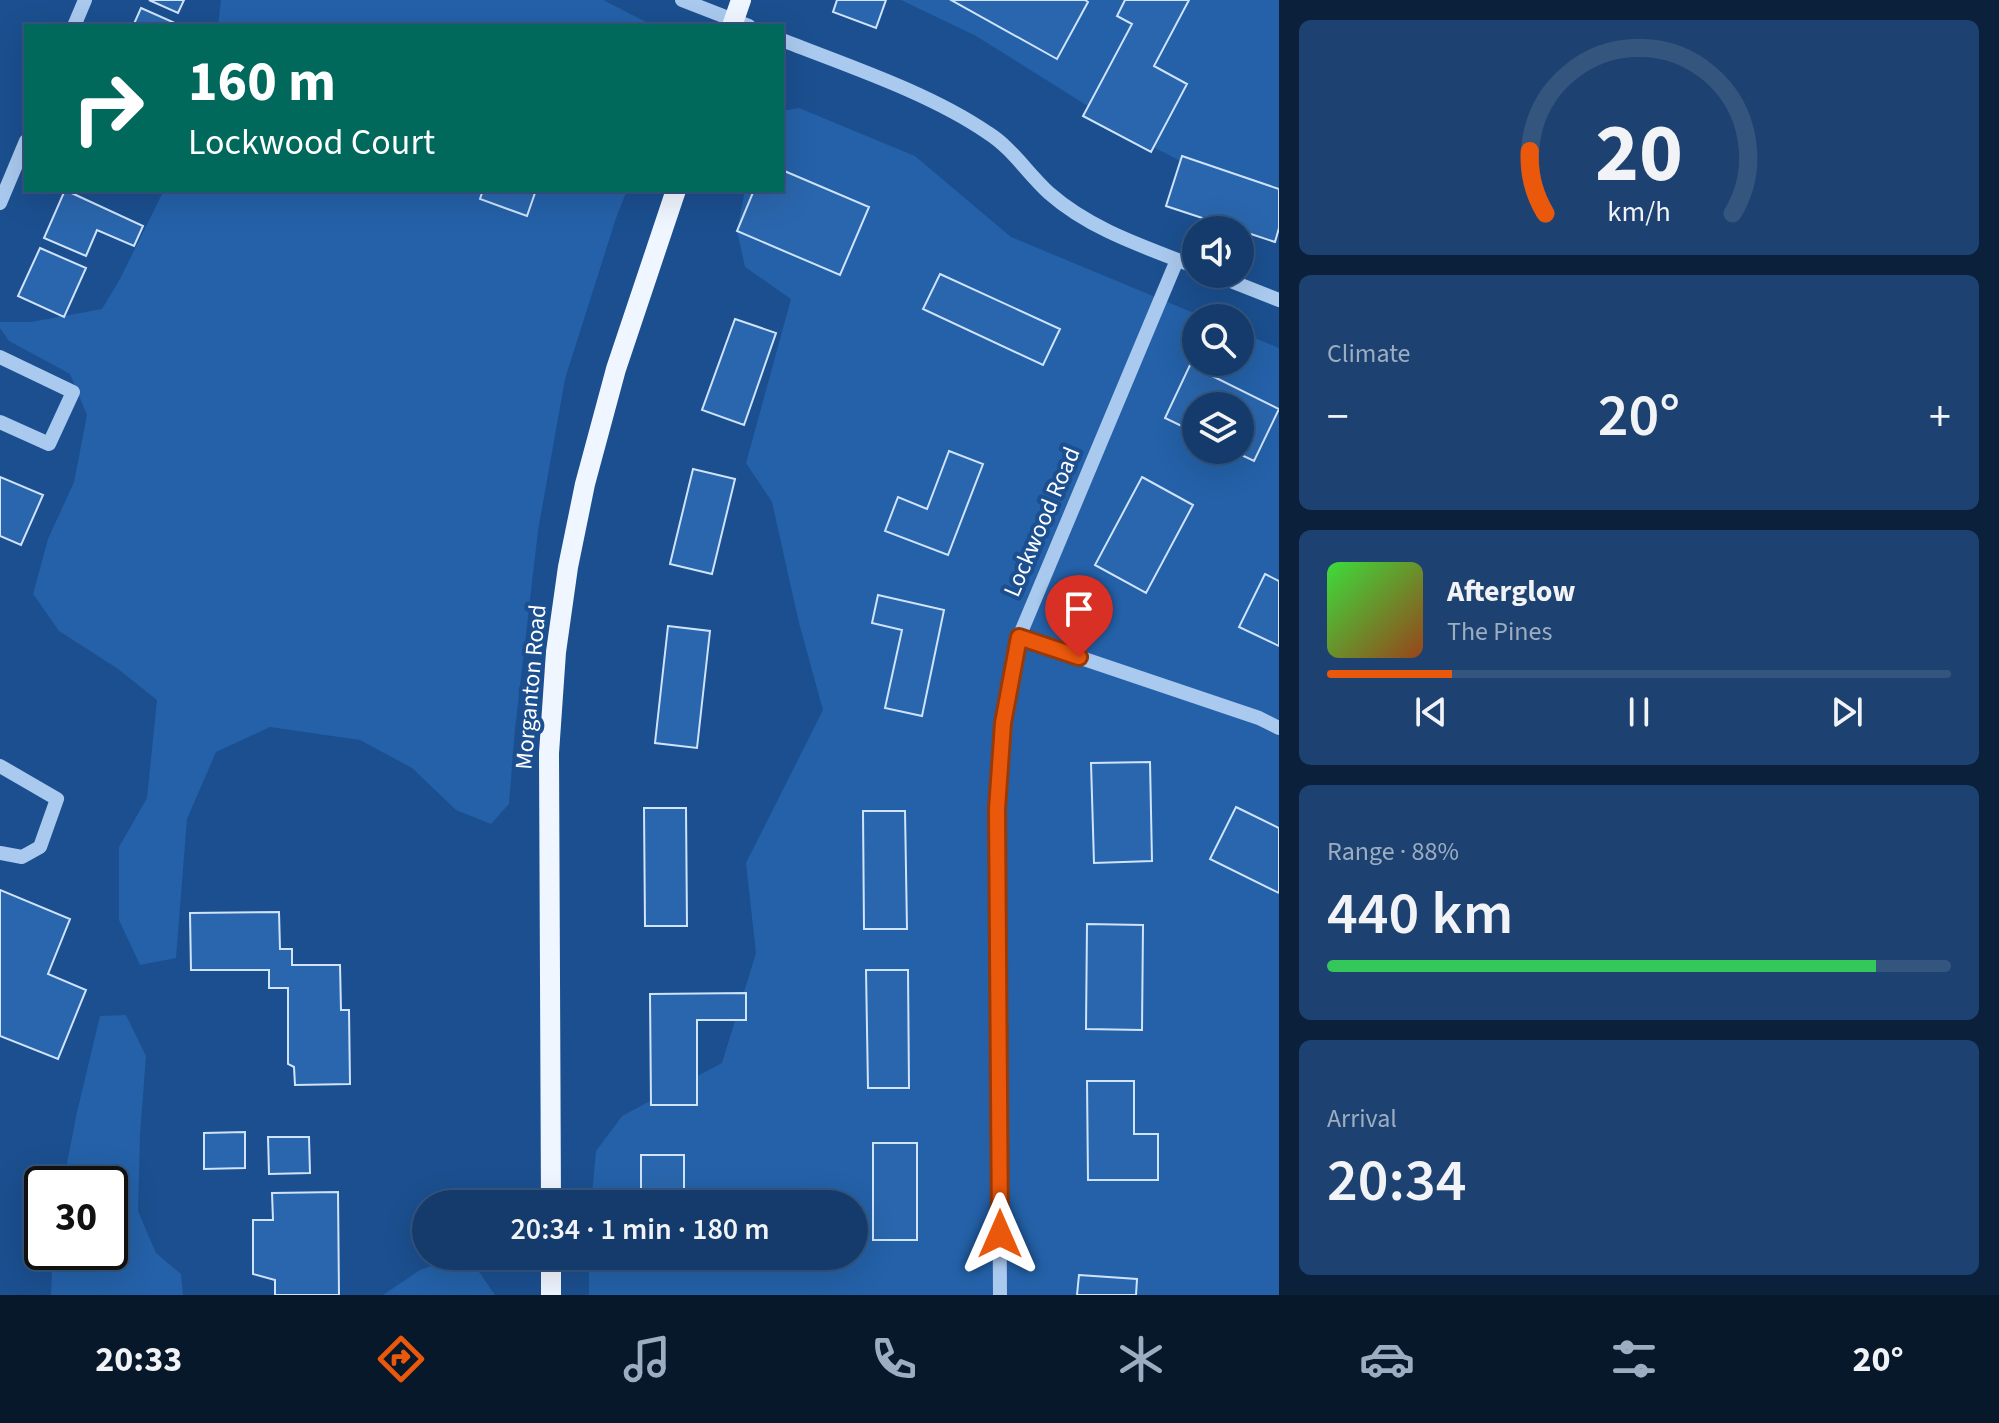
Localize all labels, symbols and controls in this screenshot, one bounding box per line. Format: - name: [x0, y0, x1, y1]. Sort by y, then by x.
- text: 160 m: [188, 43, 336, 122]
- icon: right: [56, 56, 160, 160]
- text: 20: [1595, 94, 1683, 212]
- text: Lockwood Court: [188, 117, 435, 168]
- text: km/h: [1607, 192, 1671, 232]
- map controls: [1182, 216, 1254, 464]
- button: sound: [1182, 216, 1254, 288]
- button: search: [1182, 304, 1254, 376]
- text: Climate: [1327, 335, 1411, 372]
- text: 20°: [1598, 374, 1680, 459]
- text: −: [1327, 386, 1349, 449]
- text: +: [1929, 386, 1951, 449]
- button: layers: [1182, 392, 1254, 464]
- street label: Lockwood Road: [995, 442, 1089, 602]
- text: Afterglow: [1447, 570, 1575, 613]
- pin: [1045, 575, 1113, 657]
- icon: arrive: [1057, 587, 1101, 631]
- street label: Morganton Road: [506, 603, 556, 771]
- text: The Pines: [1447, 613, 1552, 650]
- icon: previous: [1409, 690, 1453, 734]
- icon: pause: [1617, 690, 1661, 734]
- icon: next: [1825, 690, 1869, 734]
- text: Range · 88%: [1327, 833, 1459, 870]
- text: 440 km: [1327, 872, 1513, 957]
- text: Arrival: [1327, 1100, 1397, 1137]
- text: 20:34: [1327, 1139, 1467, 1224]
- speed limit sign: 30: [24, 1166, 128, 1270]
- position arrow: [958, 1192, 1042, 1276]
- text: 20:34 · 1 min · 180 m: [510, 1208, 770, 1251]
- icon: directions: [373, 1331, 429, 1387]
- icon: music: [619, 1331, 675, 1387]
- icon: phone: [866, 1331, 922, 1387]
- icon: climate: [1113, 1331, 1169, 1387]
- icon: car: [1359, 1331, 1415, 1387]
- icon: filters: [1606, 1331, 1662, 1387]
- text: 20:33: [95, 1334, 182, 1385]
- text: 20°: [1853, 1334, 1904, 1385]

